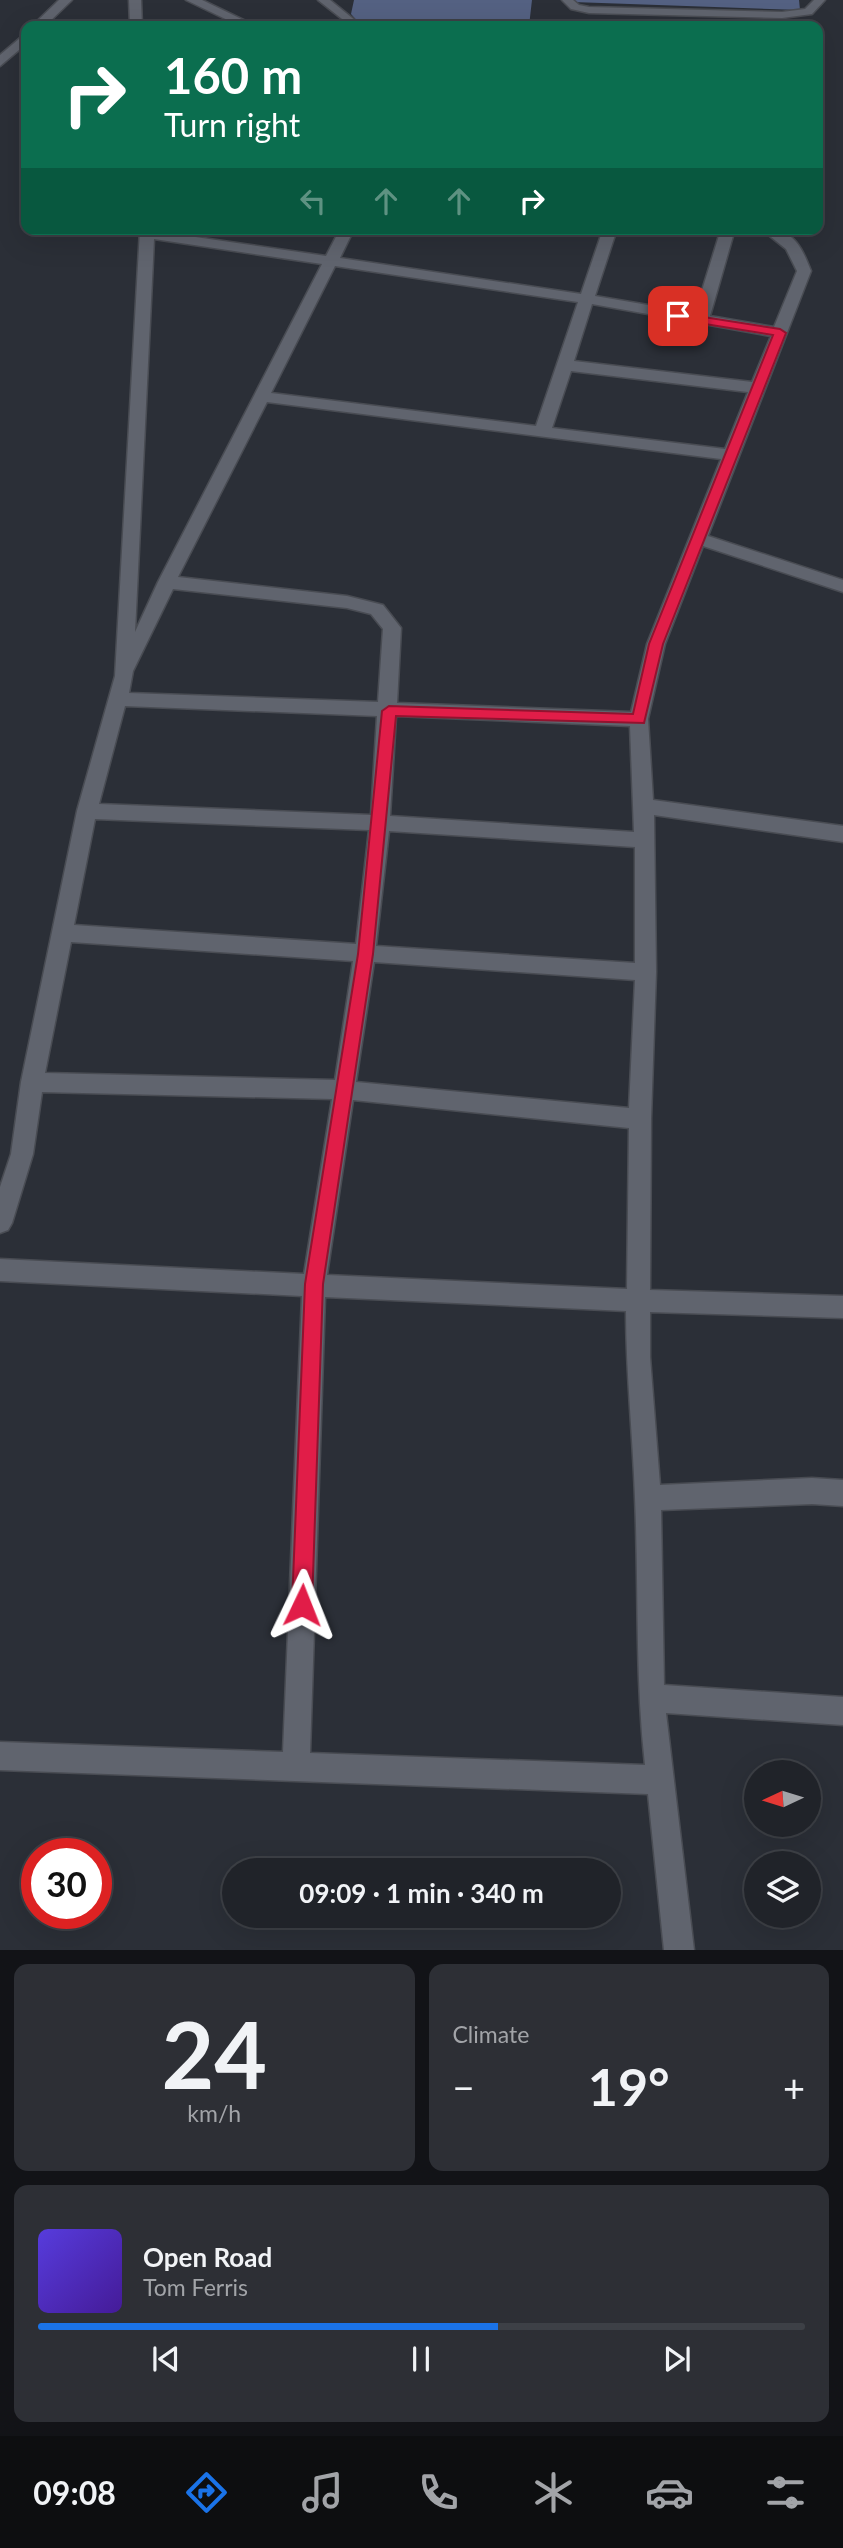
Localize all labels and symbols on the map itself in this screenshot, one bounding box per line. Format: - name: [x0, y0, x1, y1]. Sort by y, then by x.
- pin: [648, 286, 708, 346]
- position arrow: [265, 1568, 339, 1642]
- north arrow: [744, 1760, 821, 1838]
- speed limit sign: 30: [21, 1838, 112, 1929]

